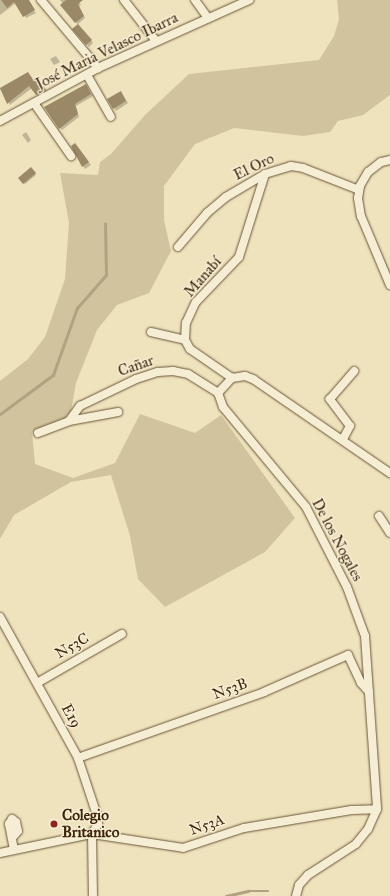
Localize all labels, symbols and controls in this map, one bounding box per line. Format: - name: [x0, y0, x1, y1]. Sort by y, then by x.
- street label: José Maria Velasco Ibarra: [33, 9, 181, 93]
- street label: El Oro: [231, 150, 277, 184]
- street label: Manabí: [181, 253, 225, 301]
- street label: Cañar: [116, 352, 156, 380]
- street label: De los Nogales: [308, 496, 366, 584]
- street label: N53C: [52, 629, 92, 663]
- street label: N53B: [210, 674, 250, 704]
- street label: E19: [57, 701, 85, 731]
- place label: Colegio Britanico: [62, 806, 119, 841]
- street label: N53A: [187, 811, 227, 839]
- marker: Colegio Britanico: [49, 819, 59, 829]

